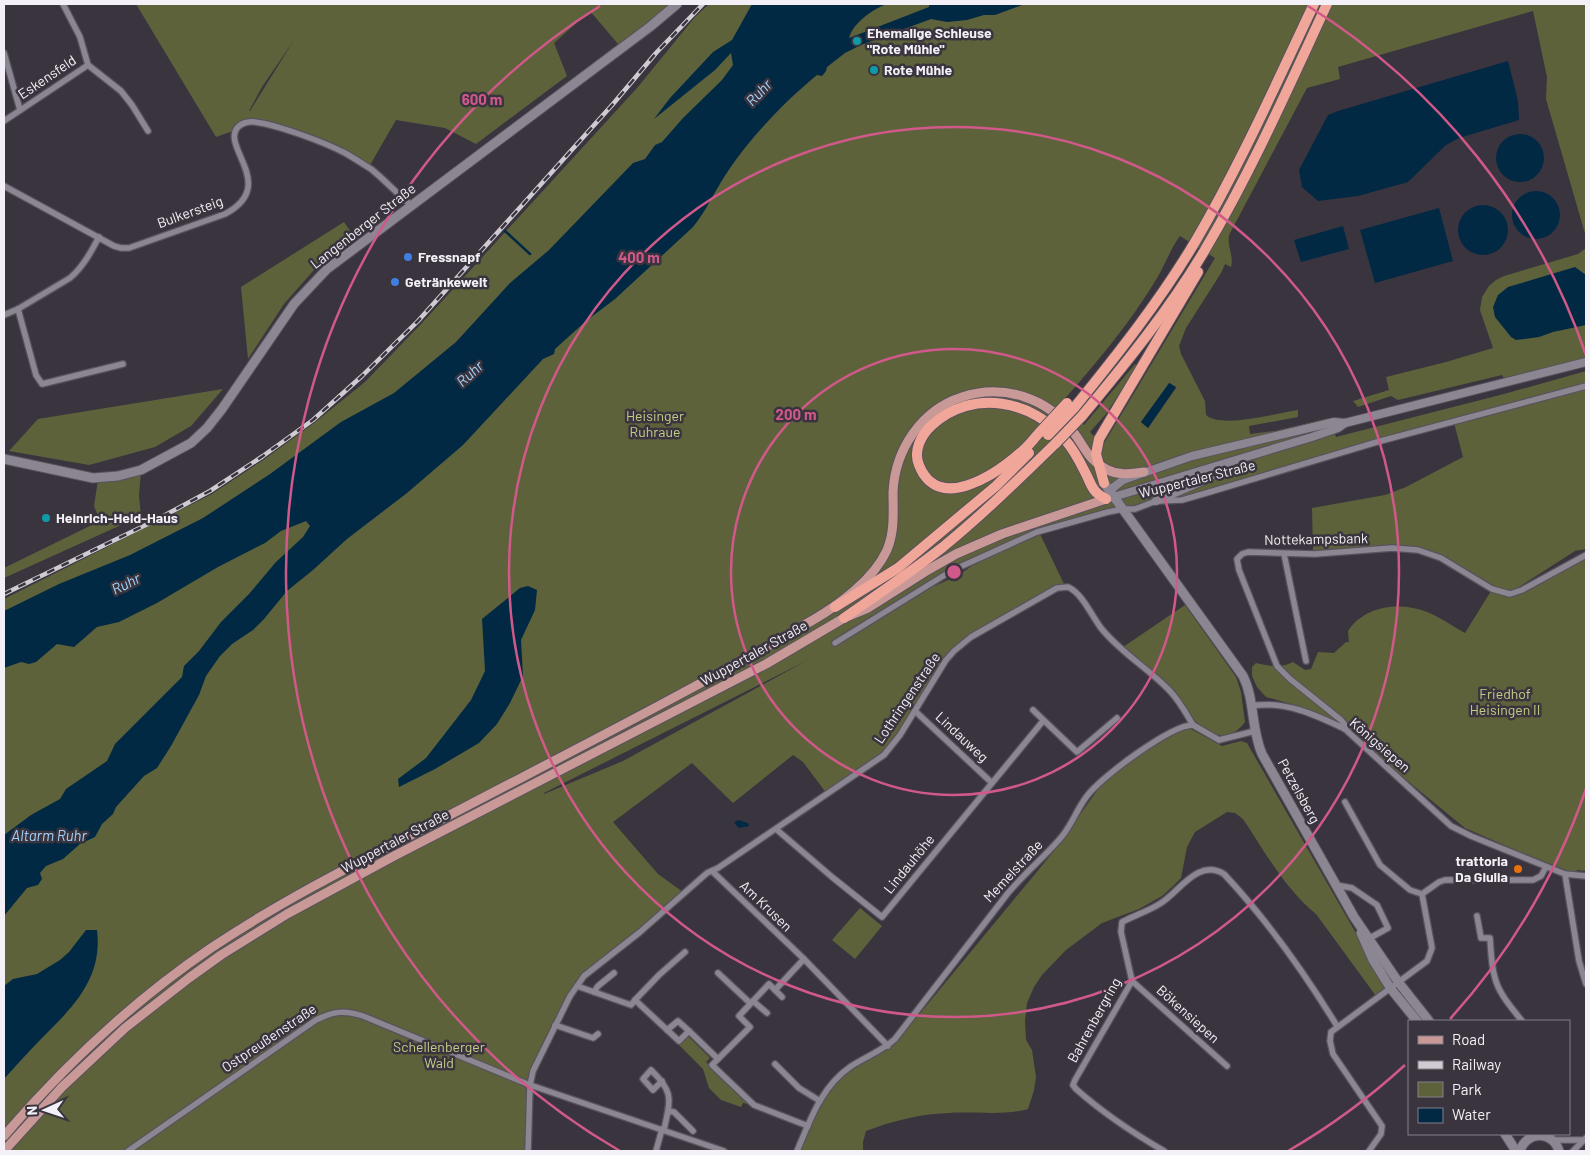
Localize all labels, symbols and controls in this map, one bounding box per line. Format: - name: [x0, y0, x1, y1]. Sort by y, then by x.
- place label: Ehemalige Schleuse "Rote Mühle": [867, 24, 992, 57]
- marker: Ehemalige Schleuse "Rote Mühle": [851, 35, 863, 47]
- street label: Eskensfeld: [14, 51, 79, 102]
- place label: Rote Mühle: [884, 61, 953, 78]
- marker: Rote Mühle: [868, 64, 880, 76]
- water label: Ruhr: [741, 75, 776, 109]
- text: 600 m: [462, 90, 502, 108]
- street label: Langenberger Straße: [307, 179, 419, 272]
- street label: Bulkersteig: [155, 192, 225, 231]
- place label: Fressnapf: [418, 248, 481, 265]
- text: 400 m: [618, 248, 660, 266]
- marker: Fressnapf: [402, 251, 414, 263]
- place label: Getränkewelt: [405, 273, 488, 290]
- marker: Getränkewelt: [389, 276, 401, 288]
- water label: Ruhr: [452, 356, 487, 390]
- text: 200 m: [775, 405, 817, 423]
- park label: Heisinger Ruhraue: [626, 407, 684, 440]
- street label: Wuppertaler Straße: [1137, 456, 1257, 501]
- place label: Heinrich-Held-Haus: [56, 509, 178, 526]
- marker: Heinrich-Held-Haus: [40, 512, 52, 524]
- street label: Nottekampsbank: [1264, 529, 1368, 548]
- centre of rings: [945, 563, 963, 581]
- water label: Ruhr: [108, 568, 144, 598]
- street label: Wuppertaler Straße: [697, 616, 810, 689]
- street label: Lothringenstraße: [870, 649, 943, 746]
- park label: Friedhof Heisingen II: [1470, 685, 1540, 718]
- street label: Lindauweg: [932, 708, 992, 765]
- street label: Königsiepen: [1347, 714, 1414, 776]
- street label: Petzelsberg: [1275, 755, 1324, 826]
- street label: Wuppertaler Straße: [338, 805, 451, 876]
- water label: Altarm Ruhr: [11, 826, 87, 844]
- street label: Lindauhöhe: [880, 831, 938, 897]
- street label: Memelstraße: [980, 836, 1046, 905]
- place label: trattoria Da Giulia: [1455, 852, 1508, 885]
- marker: trattoria Da Giulia: [1512, 863, 1524, 875]
- street label: Am Krusen: [737, 877, 796, 935]
- street label: Bahrenbergring: [1063, 974, 1124, 1065]
- street label: Bökensiepen: [1153, 981, 1223, 1046]
- street label: Ostpreußenstraße: [218, 1000, 319, 1075]
- legend: [1408, 1020, 1570, 1135]
- text: Road: [1452, 1030, 1485, 1048]
- park label: Schellenberger Wald: [393, 1038, 485, 1071]
- text: Railway: [1452, 1055, 1501, 1073]
- text: Park: [1452, 1080, 1482, 1098]
- north arrow: [20, 1085, 70, 1135]
- text: Water: [1452, 1105, 1491, 1123]
- text: N: [23, 1106, 40, 1116]

